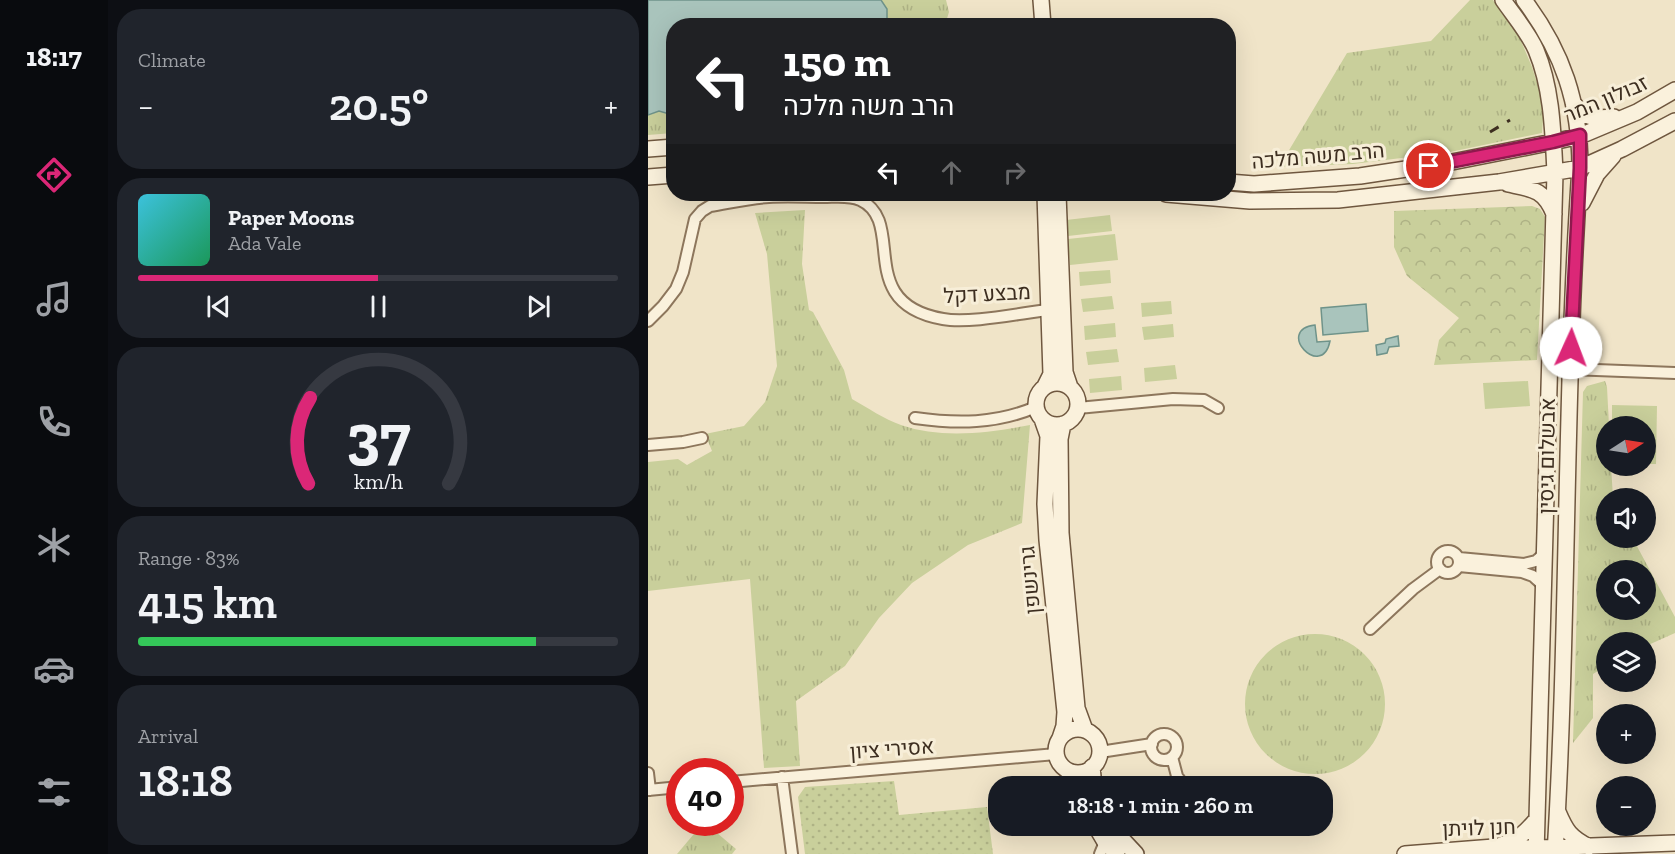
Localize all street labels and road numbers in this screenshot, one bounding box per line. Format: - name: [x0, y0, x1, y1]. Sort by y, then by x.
- street label: זבולון המר: [1560, 70, 1651, 127]
- street label: הרב משה מלכה: [1250, 137, 1385, 174]
- street label: מבצע דקל: [943, 279, 1031, 308]
- street label: אבשלום גיסין: [1533, 398, 1560, 514]
- street label: גרינשפן: [1014, 545, 1045, 615]
- street label: אסירי ציון: [849, 733, 935, 764]
- street label: חנן לויתן: [1442, 814, 1516, 841]

